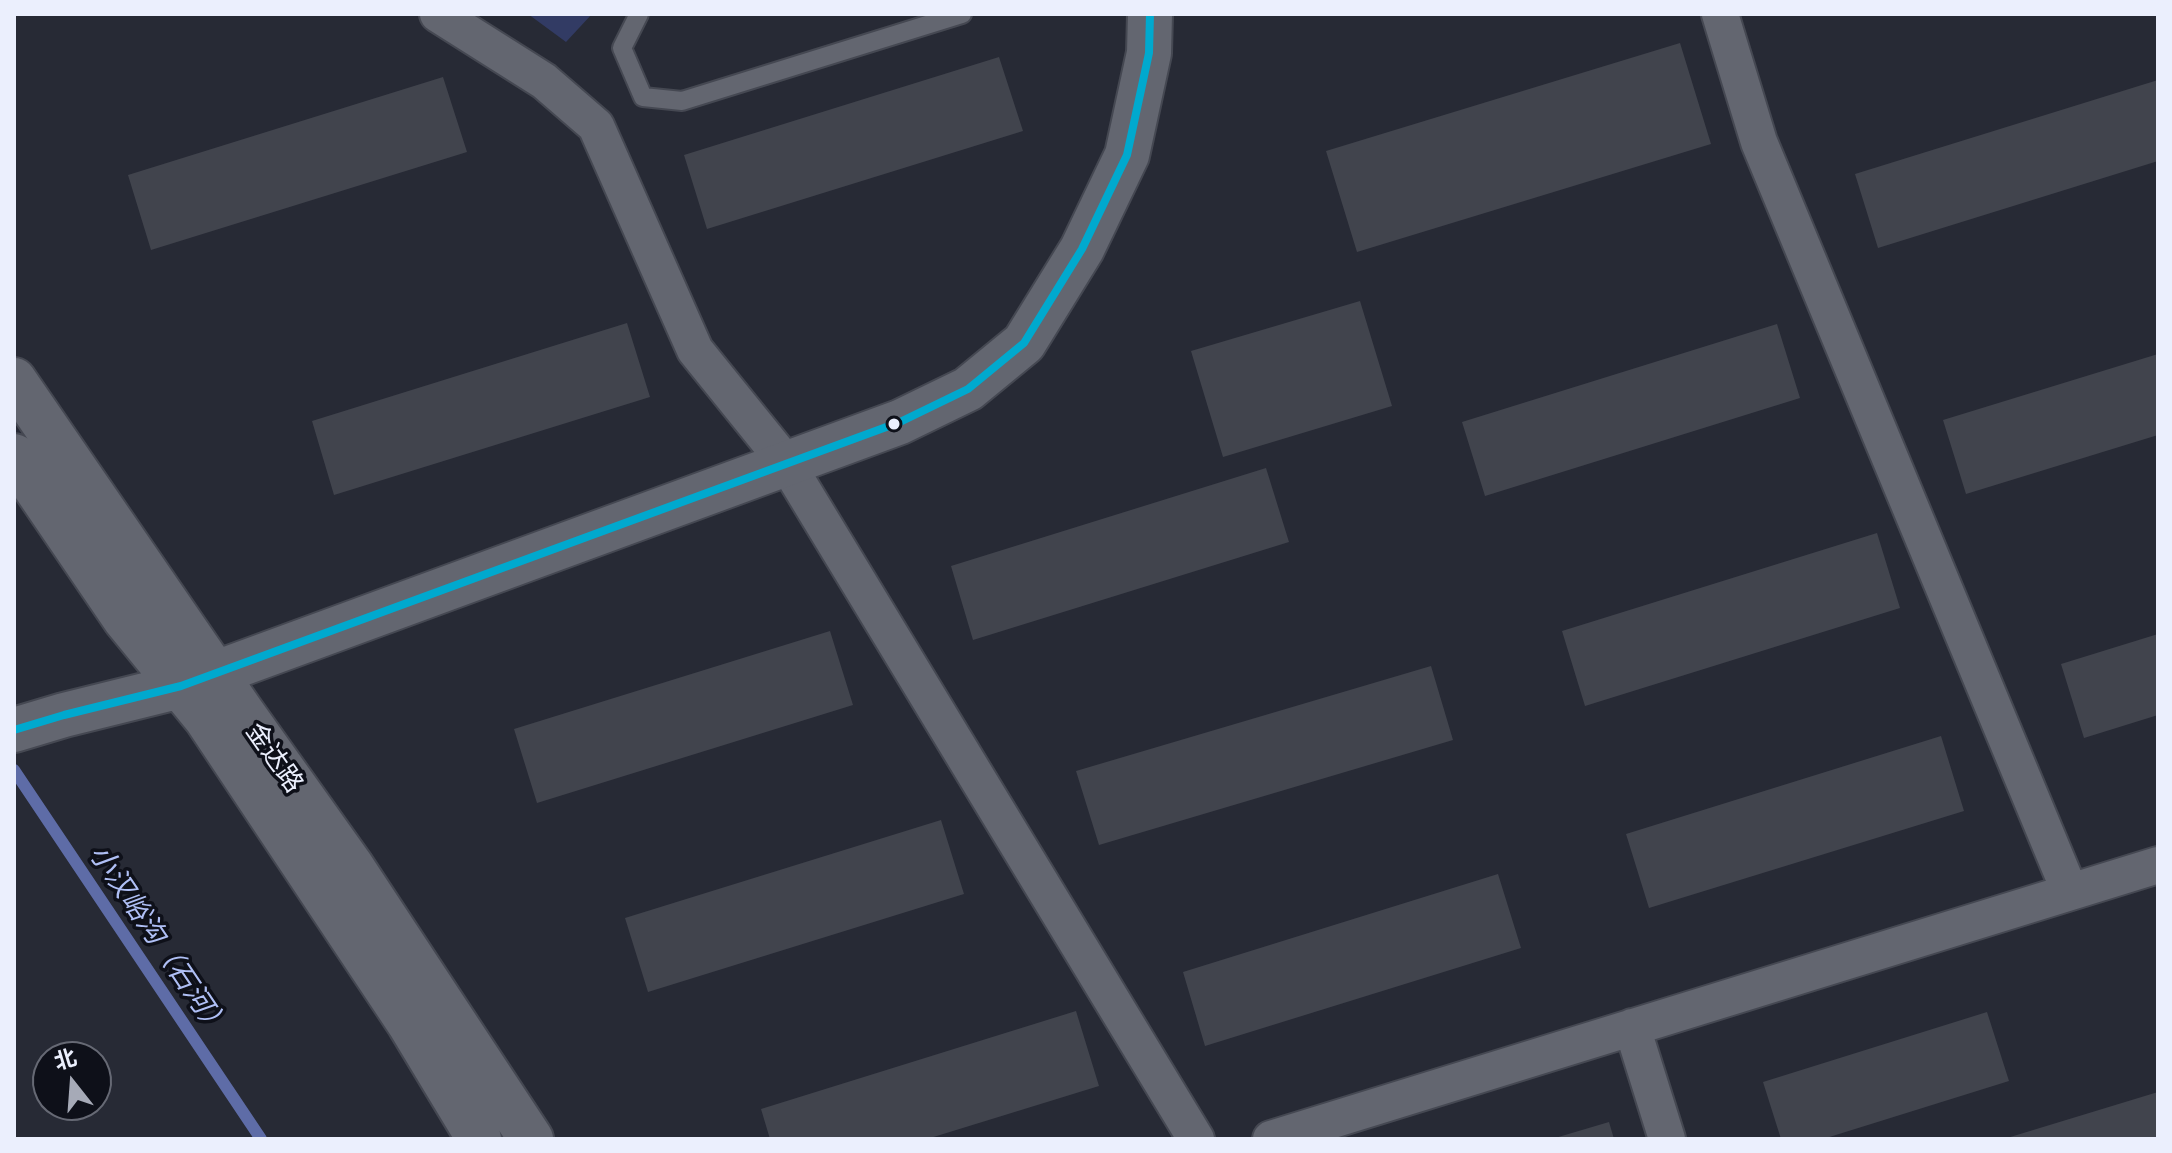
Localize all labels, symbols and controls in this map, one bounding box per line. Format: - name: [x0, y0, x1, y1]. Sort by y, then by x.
- unlabelled marker: [886, 416, 902, 432]
- street label: 金达路: [239, 717, 309, 799]
- water label: 小汉峪沟（石河）: [81, 839, 235, 1043]
- north arrow: [32, 1041, 112, 1121]
- text: 北: [51, 1043, 80, 1076]

